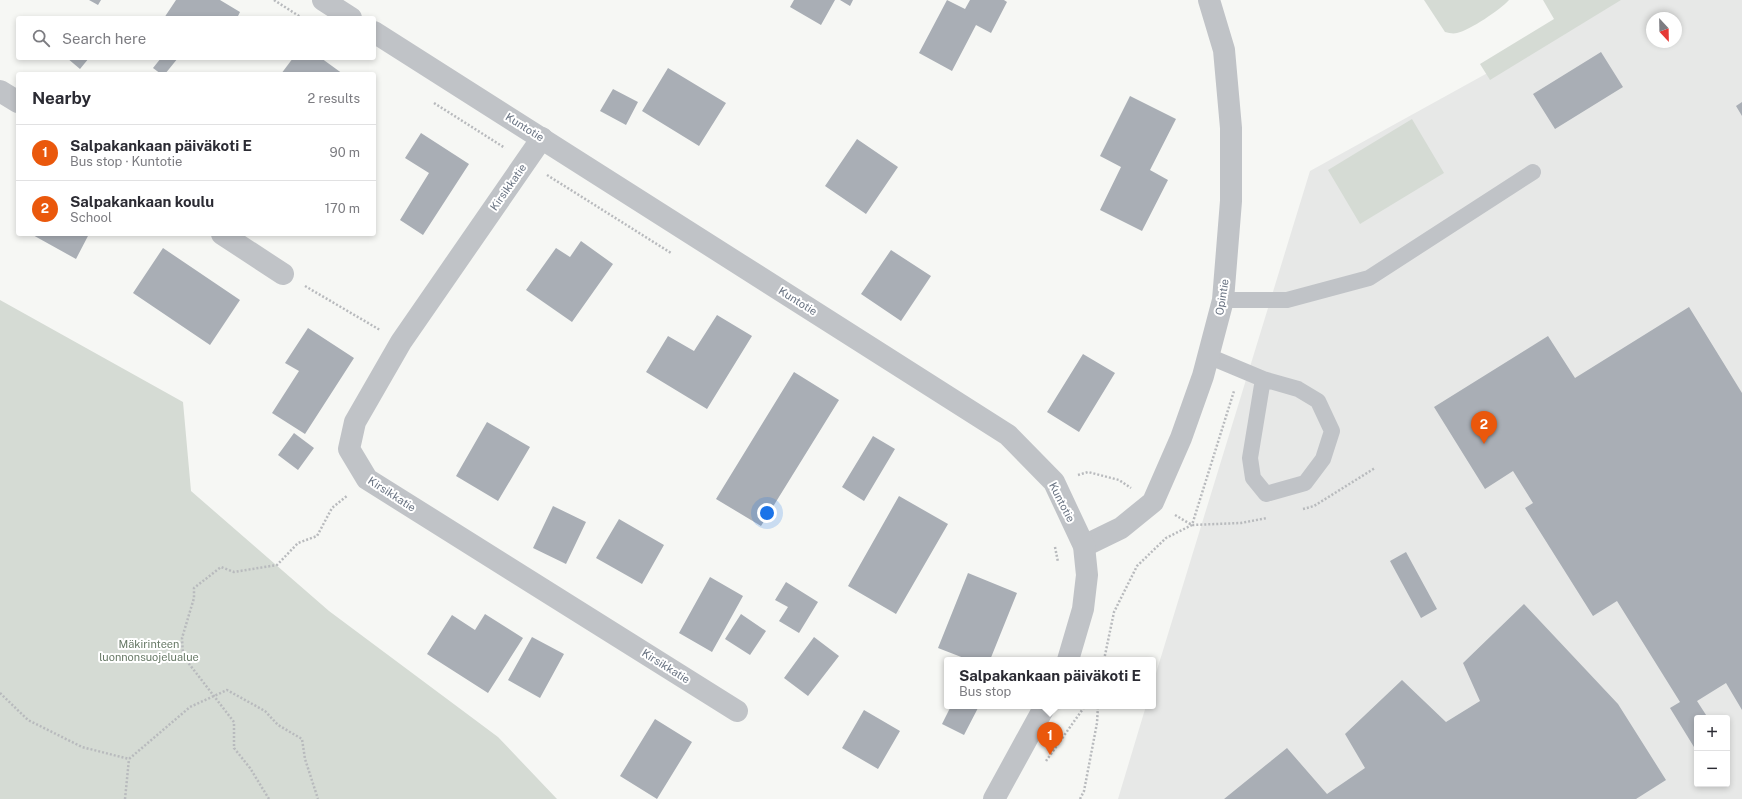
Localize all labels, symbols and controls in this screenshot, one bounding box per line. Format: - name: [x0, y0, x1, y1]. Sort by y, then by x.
- north arrow: [1646, 12, 1682, 48]
- search box: [16, 16, 376, 60]
- icon: search: [30, 27, 52, 49]
- text: Search here: [62, 30, 146, 47]
- text: Nearby: [32, 88, 91, 108]
- text: 2 results: [308, 91, 360, 106]
- street label: Kuntotie: [504, 110, 546, 144]
- text: Salpakankaan päiväkoti E: [70, 137, 252, 154]
- text: 1: [42, 145, 48, 160]
- text: 90 m: [330, 145, 360, 160]
- text: Bus stop · Kuntotie: [70, 154, 182, 169]
- street label: Kirsikkatie: [488, 161, 528, 213]
- text: Salpakankaan koulu: [70, 193, 214, 210]
- text: 2: [41, 201, 49, 216]
- text: 170 m: [325, 201, 360, 216]
- text: School: [70, 210, 112, 225]
- street label: Opintie: [1213, 278, 1231, 316]
- street label: Kuntotie: [777, 284, 819, 318]
- pin: 2: [1471, 411, 1497, 444]
- street label: Kirsikkatie: [366, 474, 418, 514]
- street label: Kuntotie: [1047, 480, 1077, 524]
- your location: [757, 503, 777, 523]
- park label: Mäkirinteen luonnonsuojelualue: [99, 638, 199, 663]
- street label: Kirsikkatie: [640, 647, 692, 685]
- popup: [944, 657, 1156, 709]
- text: Salpakankaan päiväkoti E: [959, 667, 1141, 684]
- text: Bus stop: [959, 684, 1011, 699]
- map controls: [1694, 715, 1730, 787]
- button: +: [1694, 715, 1730, 751]
- pin: 1: [1037, 722, 1063, 755]
- button: −: [1694, 751, 1730, 787]

